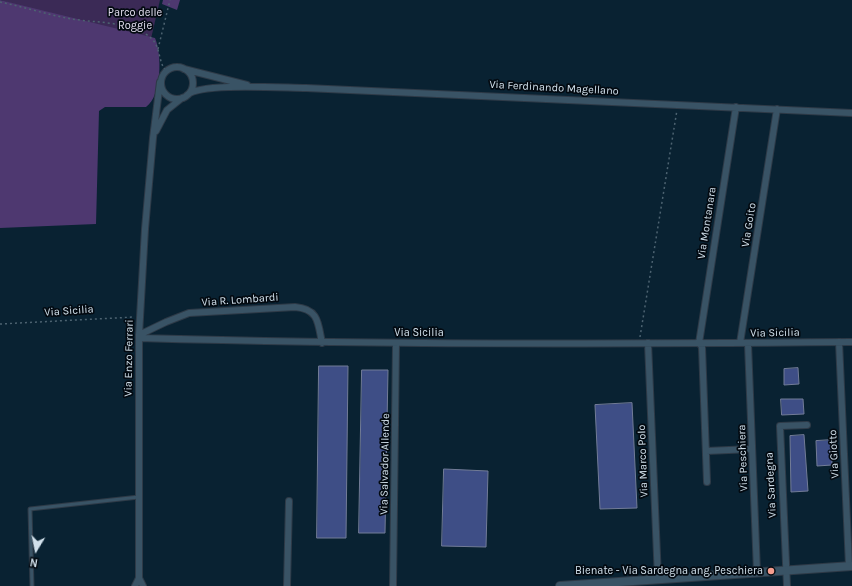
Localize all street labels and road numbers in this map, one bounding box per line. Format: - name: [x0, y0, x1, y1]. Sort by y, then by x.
- street label: Via Ferdinando Magellano: [489, 78, 619, 98]
- street label: Via Montanara: [695, 186, 719, 260]
- street label: Via Goito: [739, 202, 759, 248]
- street label: Via R. Lombardi: [201, 291, 279, 309]
- street label: Via Sicilia: [44, 303, 94, 319]
- street label: Via Enzo Ferrari: [122, 319, 136, 397]
- street label: Via Sicilia: [394, 326, 444, 340]
- street label: Via Sicilia: [750, 326, 800, 340]
- street label: Via Salvador Allende: [378, 413, 392, 515]
- street label: Via Marco Polo: [635, 424, 651, 498]
- street label: Via Peschiera: [735, 424, 751, 492]
- street label: Via Giotto: [826, 429, 842, 479]
- street label: Via Sardegna: [763, 452, 779, 518]

